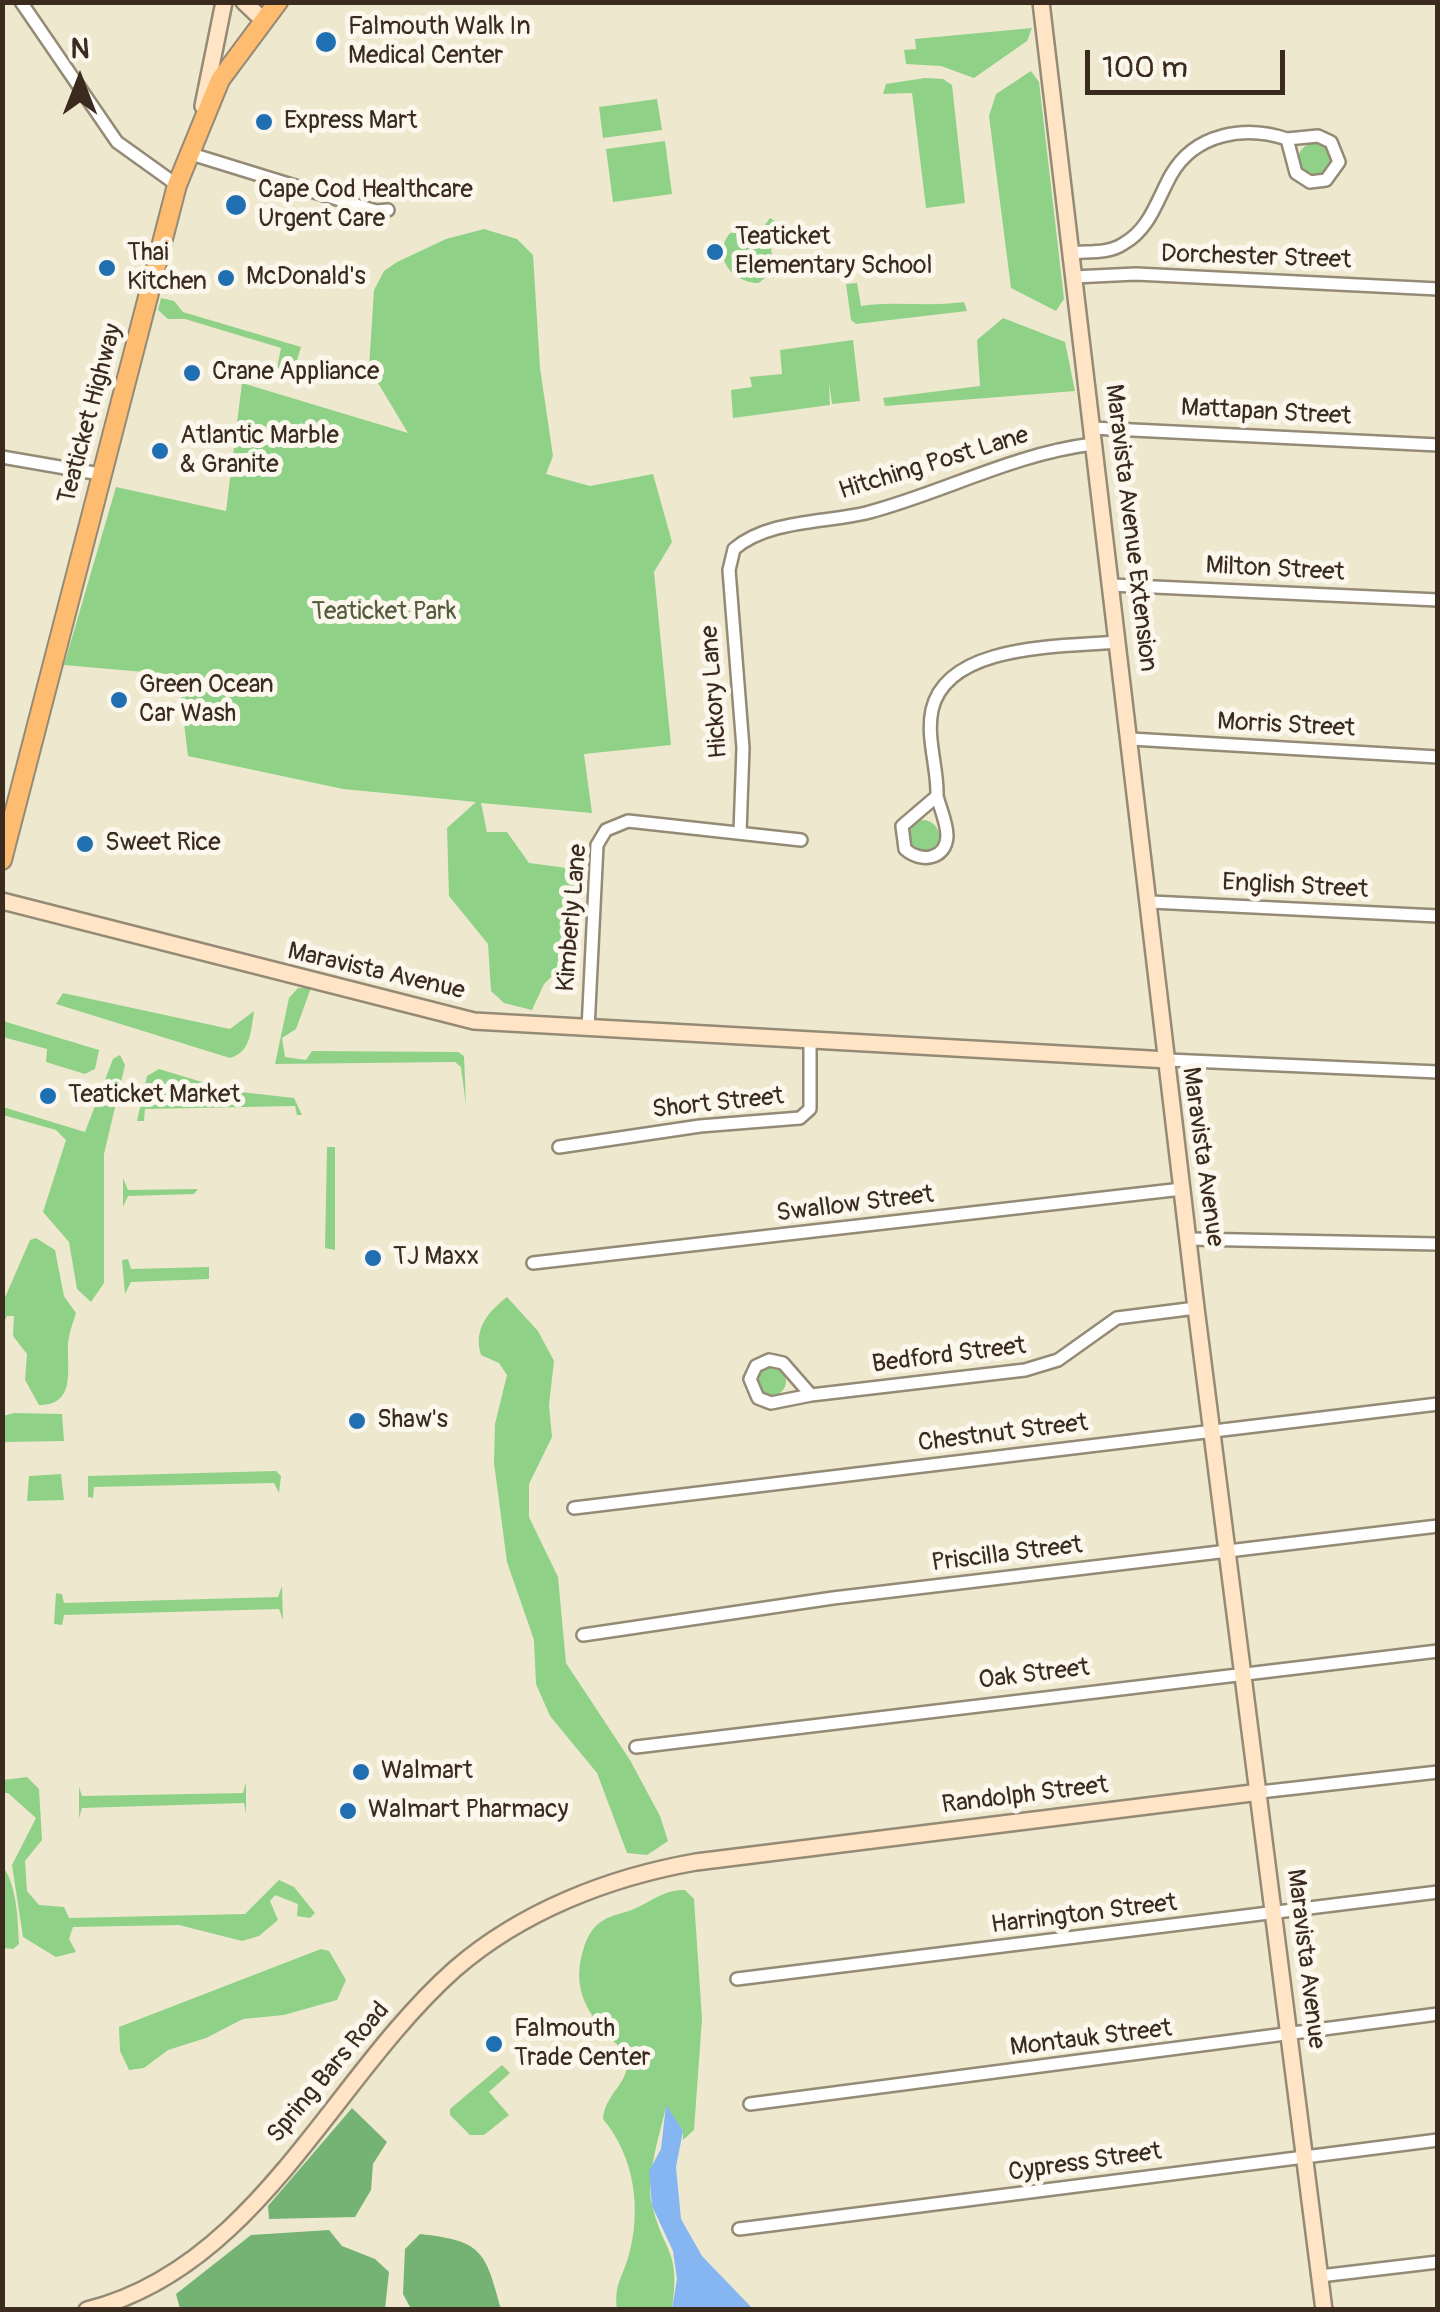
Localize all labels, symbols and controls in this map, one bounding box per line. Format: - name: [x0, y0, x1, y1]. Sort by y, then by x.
- place label: Falmouth Walk In Medical Center: [348, 13, 531, 72]
- marker: Falmouth Walk In Medical Center: [313, 29, 339, 55]
- north arrow: [30, 30, 130, 130]
- scale bar: [1090, 30, 1290, 92]
- text: N: [71, 32, 89, 67]
- text: 100 m: [1102, 49, 1188, 86]
- place label: Express Mart: [284, 107, 417, 137]
- marker: Express Mart: [253, 111, 275, 133]
- place label: Cape Cod Healthcare Urgent Care: [258, 176, 473, 235]
- marker: Cape Cod Healthcare Urgent Care: [223, 192, 249, 218]
- place label: Teaticket Elementary School: [735, 223, 932, 282]
- place label: Thai Kitchen: [127, 239, 207, 298]
- street label: Dorchester Street: [1160, 240, 1352, 276]
- marker: Teaticket Elementary School: [704, 241, 726, 263]
- marker: Thai Kitchen: [96, 257, 118, 279]
- place label: McDonald's: [246, 263, 366, 293]
- marker: McDonald's: [215, 267, 237, 289]
- street label: Teaticket Highway: [53, 321, 129, 507]
- place label: Crane Appliance: [212, 358, 379, 388]
- marker: Crane Appliance: [181, 362, 203, 384]
- street label: Maravista Avenue Extension: [1097, 383, 1163, 673]
- street label: Mattapan Street: [1180, 394, 1352, 432]
- street label: Hitching Post Lane: [836, 421, 1032, 507]
- place label: Atlantic Marble & Granite: [180, 422, 339, 481]
- marker: Atlantic Marble & Granite: [149, 440, 171, 462]
- street label: Milton Street: [1205, 551, 1345, 589]
- park label: Teaticket Park: [312, 598, 456, 628]
- street label: Hickory Lane: [695, 624, 735, 760]
- place label: Green Ocean Car Wash: [139, 671, 274, 730]
- marker: Green Ocean Car Wash: [108, 689, 130, 711]
- street label: Morris Street: [1216, 707, 1356, 745]
- place label: Sweet Rice: [105, 829, 221, 859]
- marker: Sweet Rice: [74, 833, 96, 855]
- street label: Kimberly Lane: [552, 843, 594, 993]
- street label: English Street: [1221, 868, 1369, 906]
- street label: Maravista Avenue: [284, 937, 468, 1007]
- street label: Maravista Avenue: [1175, 1065, 1229, 1249]
- place label: Teaticket Market: [68, 1081, 240, 1111]
- street label: Short Street: [651, 1082, 785, 1126]
- marker: Teaticket Market: [37, 1085, 59, 1107]
- street label: Swallow Street: [775, 1180, 935, 1230]
- place label: TJ Maxx: [393, 1243, 479, 1273]
- marker: TJ Maxx: [362, 1247, 384, 1269]
- street label: Bedford Street: [870, 1332, 1028, 1380]
- place label: Shaw's: [377, 1406, 448, 1436]
- street label: Chestnut Street: [916, 1409, 1090, 1459]
- marker: Shaw's: [346, 1410, 368, 1432]
- street label: Priscilla Street: [930, 1531, 1084, 1579]
- street label: Oak Street: [977, 1653, 1091, 1697]
- place label: Walmart: [381, 1757, 473, 1787]
- marker: Walmart: [350, 1761, 372, 1783]
- street label: Randolph Street: [940, 1771, 1110, 1821]
- place label: Walmart Pharmacy: [368, 1796, 568, 1826]
- marker: Walmart Pharmacy: [337, 1800, 359, 1822]
- street label: Maravista Avenue: [1279, 1867, 1331, 2051]
- street label: Harrington Street: [989, 1889, 1179, 1941]
- street label: Spring Bars Road: [261, 1996, 397, 2150]
- street label: Montauk Street: [1009, 2014, 1173, 2064]
- place label: Falmouth Trade Center: [514, 2015, 650, 2074]
- marker: Falmouth Trade Center: [483, 2033, 505, 2055]
- street label: Cypress Street: [1007, 2137, 1163, 2189]

